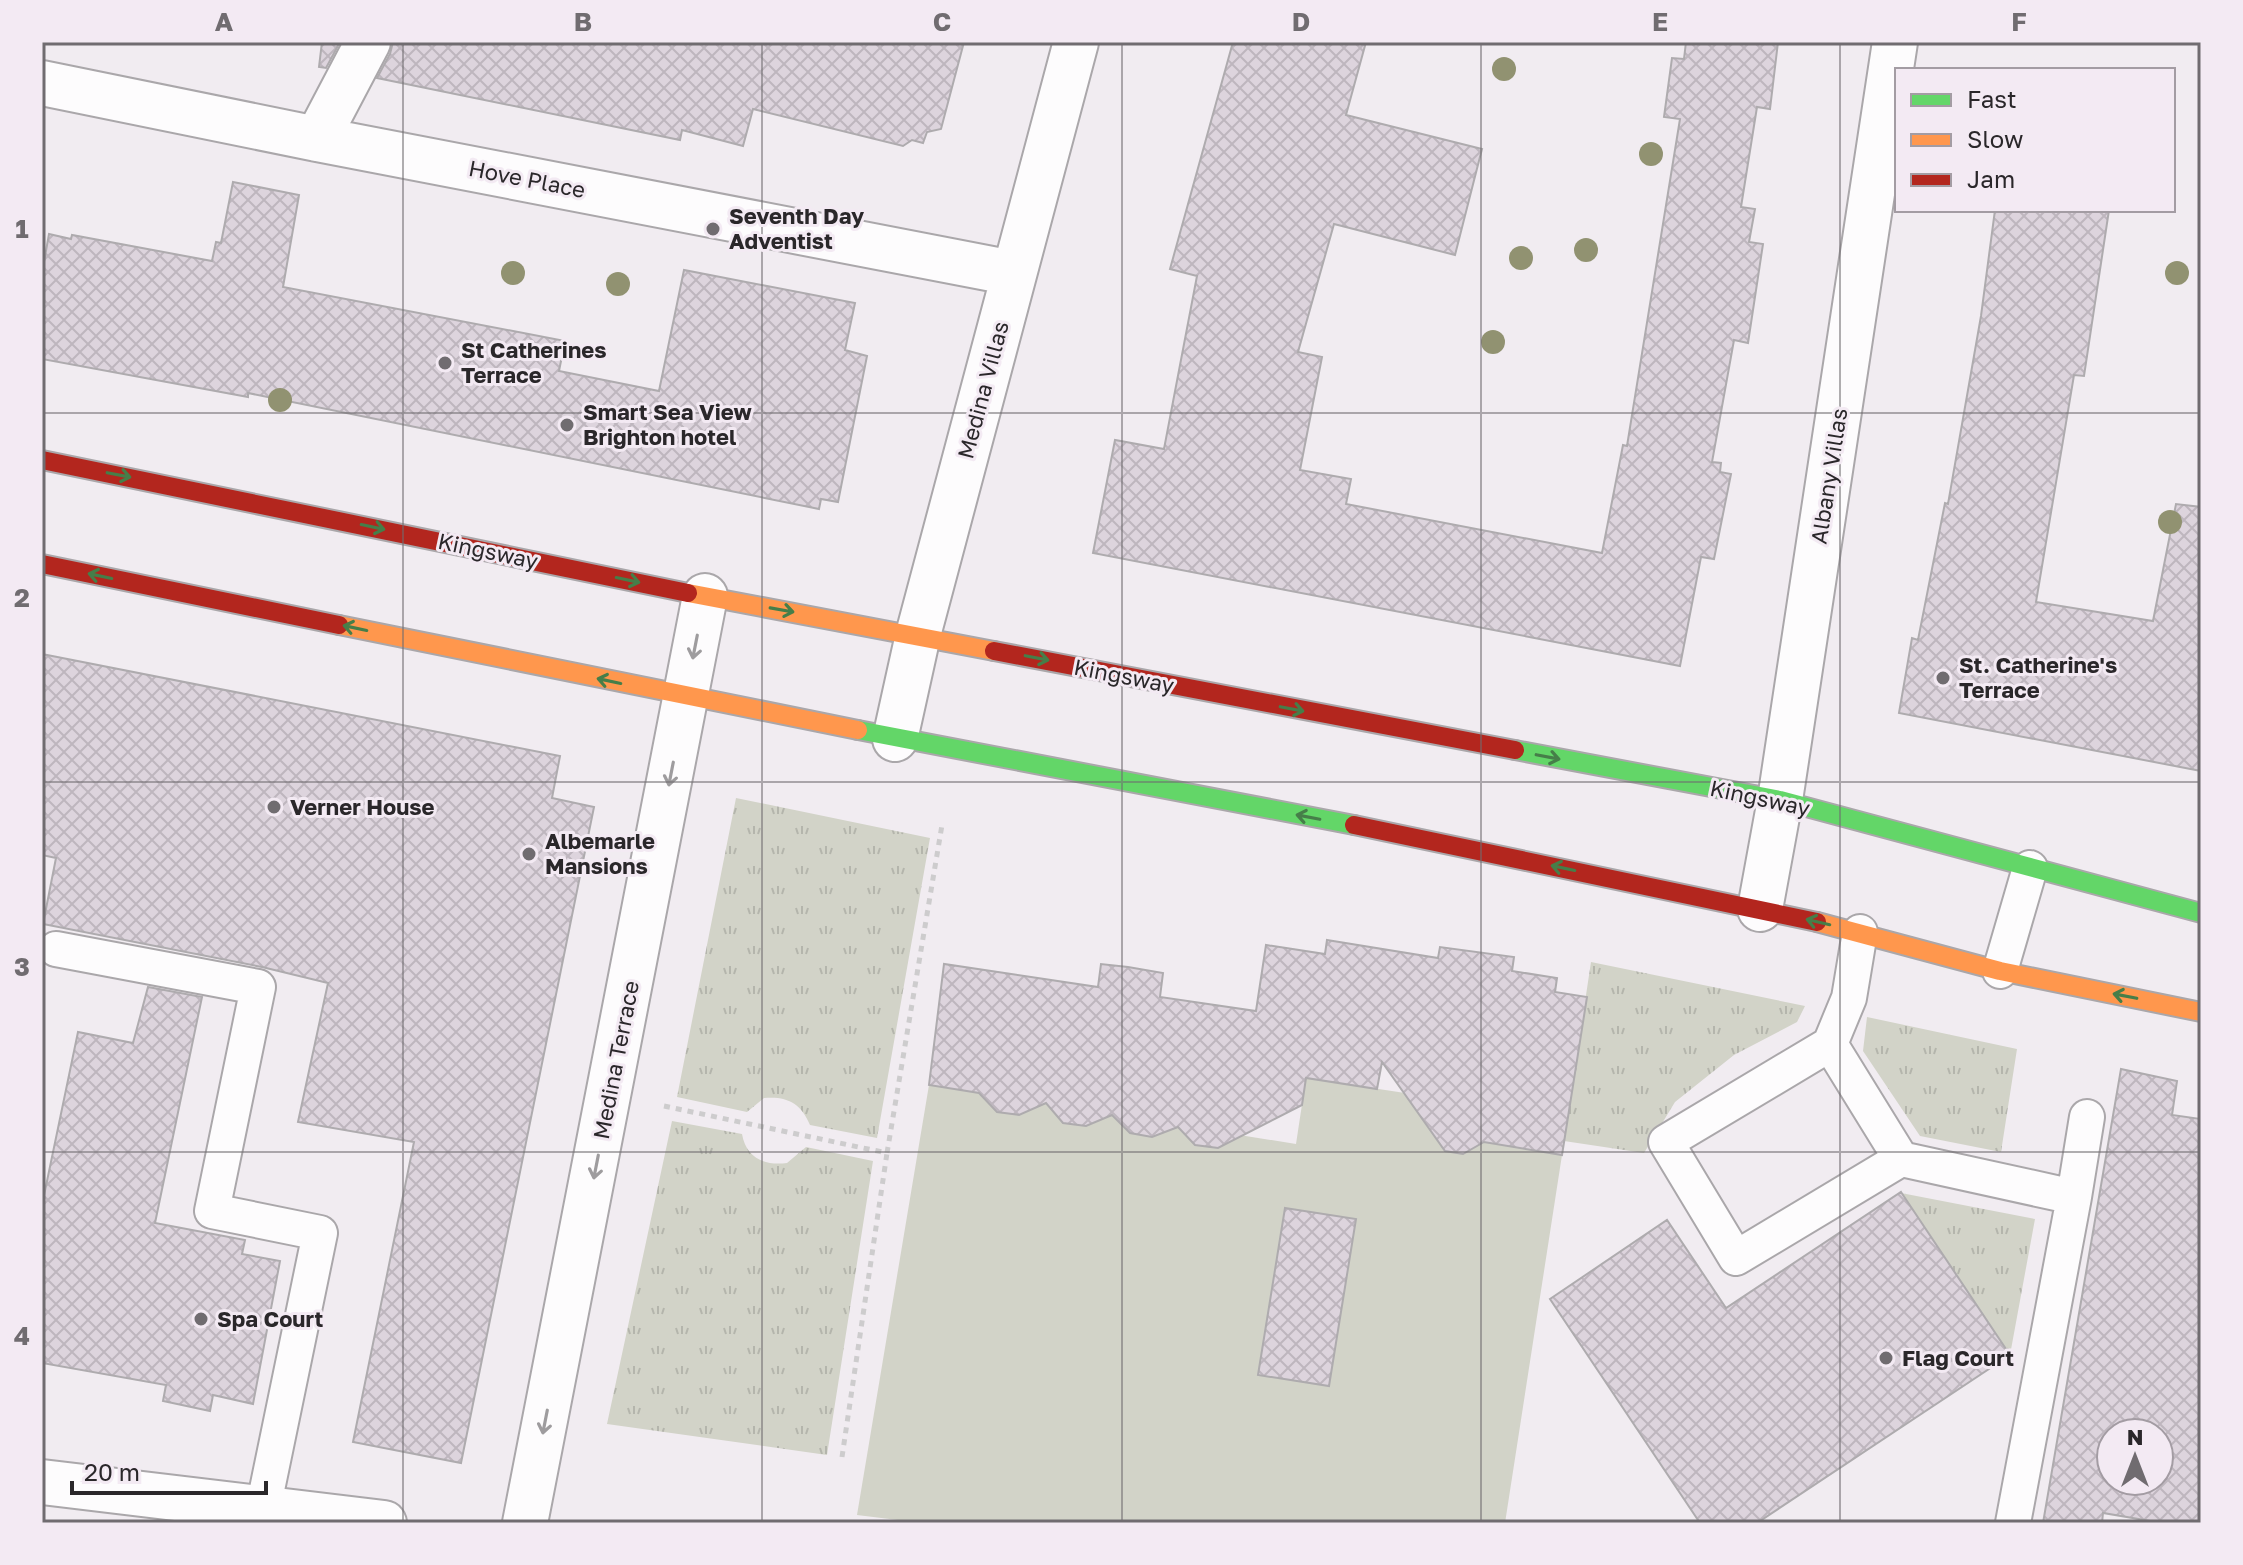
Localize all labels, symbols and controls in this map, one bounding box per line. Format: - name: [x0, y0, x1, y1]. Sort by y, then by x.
- text: A: [215, 6, 234, 37]
- text: B: [574, 6, 592, 37]
- text: C: [933, 6, 951, 37]
- text: D: [1292, 6, 1310, 37]
- text: E: [1652, 6, 1668, 37]
- text: F: [2011, 6, 2027, 37]
- legend: [1895, 68, 2175, 212]
- text: Fast: [1967, 84, 2017, 113]
- text: Slow: [1967, 124, 2023, 153]
- street label: Hove Place: [466, 154, 588, 203]
- text: Jam: [1967, 164, 2015, 193]
- place label: Seventh Day Adventist: [729, 202, 864, 254]
- text: 1: [15, 213, 29, 244]
- marker: Seventh Day Adventist: [704, 220, 722, 238]
- street label: Medina Villas: [951, 318, 1014, 462]
- place label: St Catherines Terrace: [461, 336, 607, 388]
- marker: St Catherines Terrace: [436, 354, 454, 372]
- place label: Smart Sea View Brighton hotel: [583, 398, 753, 450]
- street label: Albany Villas: [1804, 406, 1853, 546]
- marker: Smart Sea View Brighton hotel: [558, 416, 576, 434]
- one-way arrow: [105, 468, 131, 483]
- one-way arrow: [360, 520, 386, 535]
- street label: Kingsway: [436, 527, 541, 574]
- one-way arrow: [88, 568, 114, 583]
- one-way arrow: [614, 573, 640, 588]
- text: 2: [14, 582, 30, 613]
- one-way arrow: [768, 604, 794, 619]
- one-way arrow: [343, 620, 368, 635]
- one-way arrow: [687, 634, 702, 659]
- place label: St. Catherine's Terrace: [1959, 651, 2117, 703]
- one-way arrow: [1024, 652, 1049, 667]
- street label: Kingsway: [1072, 653, 1176, 698]
- marker: St. Catherine's Terrace: [1934, 669, 1952, 687]
- one-way arrow: [597, 673, 623, 688]
- one-way arrow: [1279, 702, 1305, 717]
- one-way arrow: [1534, 750, 1560, 765]
- one-way arrow: [663, 761, 678, 786]
- street label: Kingsway: [1708, 774, 1813, 821]
- place label: Verner House: [290, 793, 435, 820]
- marker: Verner House: [265, 798, 283, 816]
- one-way arrow: [1296, 809, 1322, 824]
- place label: Albemarle Mansions: [545, 827, 655, 879]
- marker: Albemarle Mansions: [520, 845, 538, 863]
- one-way arrow: [1551, 860, 1577, 875]
- one-way arrow: [1805, 914, 1831, 929]
- text: 3: [14, 951, 30, 982]
- street label: Medina Terrace: [587, 978, 644, 1142]
- one-way arrow: [2112, 988, 2138, 1003]
- one-way arrow: [587, 1154, 602, 1179]
- place label: Spa Court: [217, 1305, 323, 1332]
- marker: Spa Court: [192, 1310, 210, 1328]
- text: 4: [14, 1320, 30, 1351]
- place label: Flag Court: [1902, 1344, 2014, 1371]
- marker: Flag Court: [1877, 1349, 1895, 1367]
- one-way arrow: [537, 1409, 552, 1434]
- north arrow: [2095, 1417, 2175, 1497]
- text: N: [2127, 1423, 2143, 1450]
- scale bar: [72, 1445, 266, 1495]
- text: 20 m: [84, 1457, 140, 1486]

